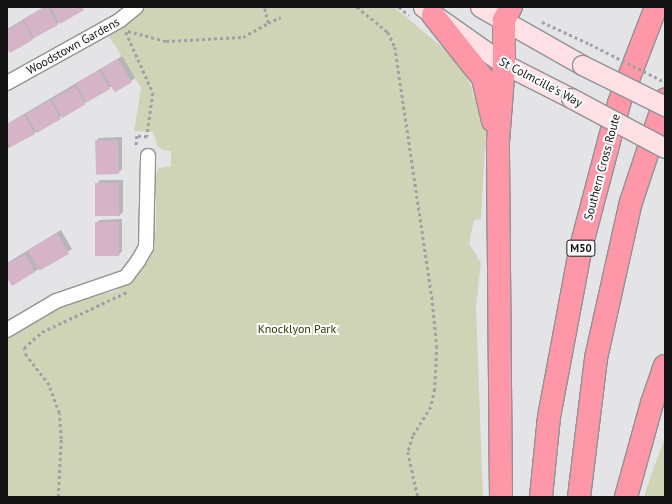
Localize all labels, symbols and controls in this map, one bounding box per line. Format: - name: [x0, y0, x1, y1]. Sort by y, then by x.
- street label: Woodstown Gardens: [24, 14, 122, 78]
- street label: St Colmcille's Way: [497, 54, 585, 110]
- street label: Southern Cross Route: [581, 112, 623, 222]
- road number: M50: [566, 239, 596, 257]
- park label: Knocklyon Park: [258, 322, 336, 336]

